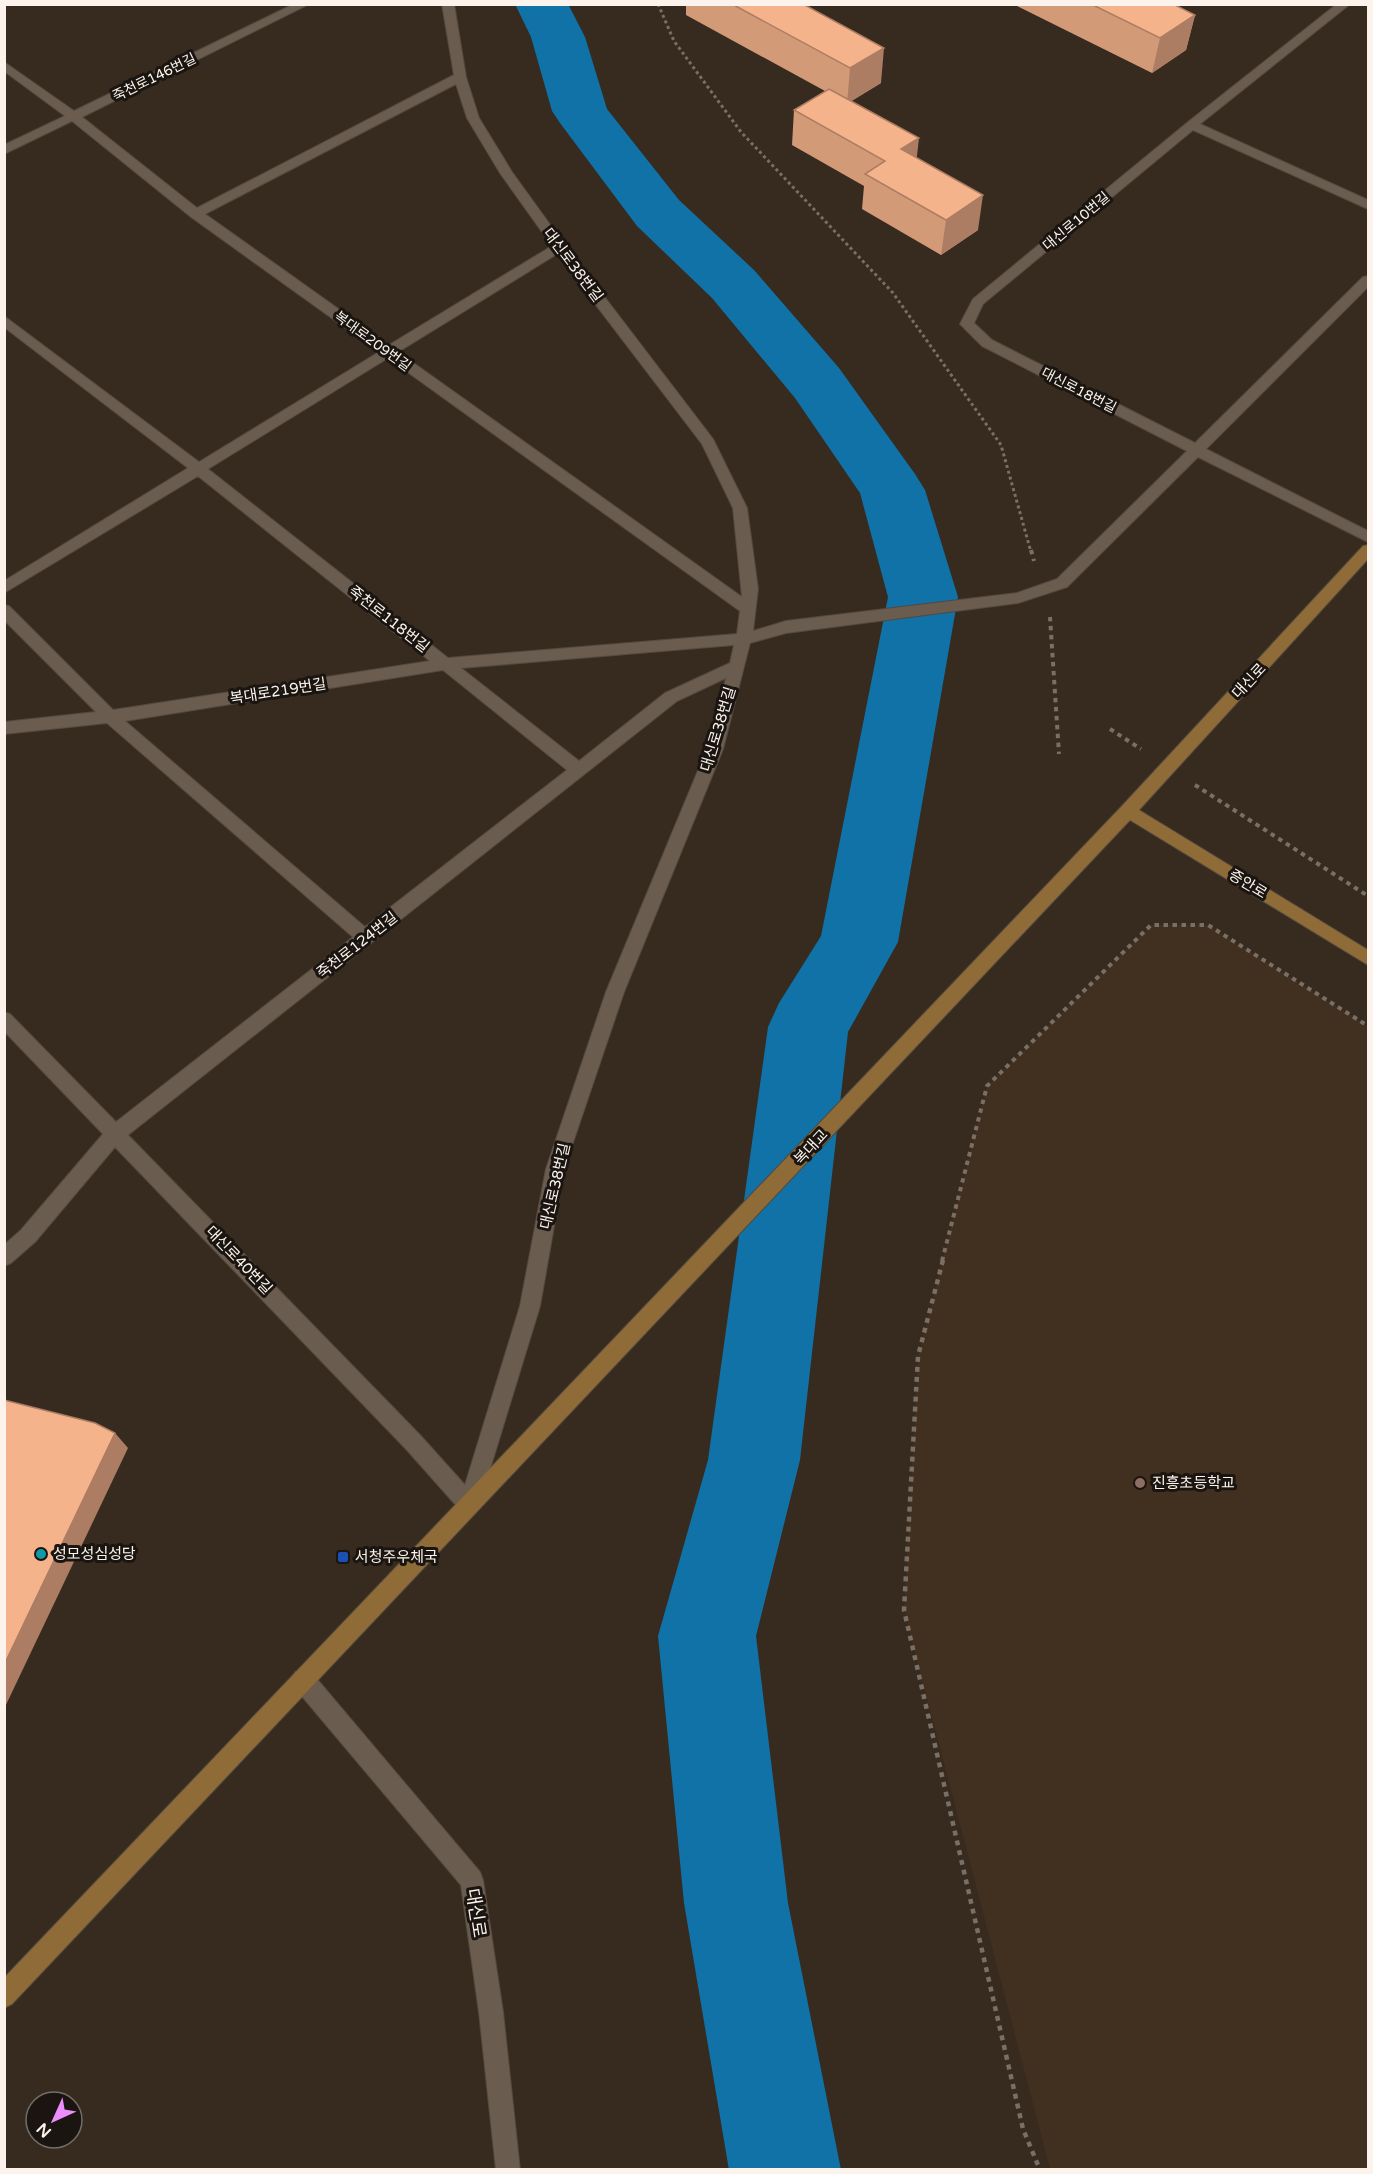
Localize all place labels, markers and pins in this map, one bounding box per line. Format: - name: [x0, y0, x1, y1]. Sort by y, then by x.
- place label: 진흥초등학교: [1152, 1474, 1235, 1492]
- marker: 진흥초등학교: [1133, 1476, 1147, 1490]
- place label: 성모성심성당: [53, 1545, 136, 1563]
- marker: 성모성심성당: [34, 1547, 48, 1561]
- place label: 서청주우체국: [355, 1548, 438, 1566]
- marker: 서청주우체국: [336, 1550, 350, 1564]

